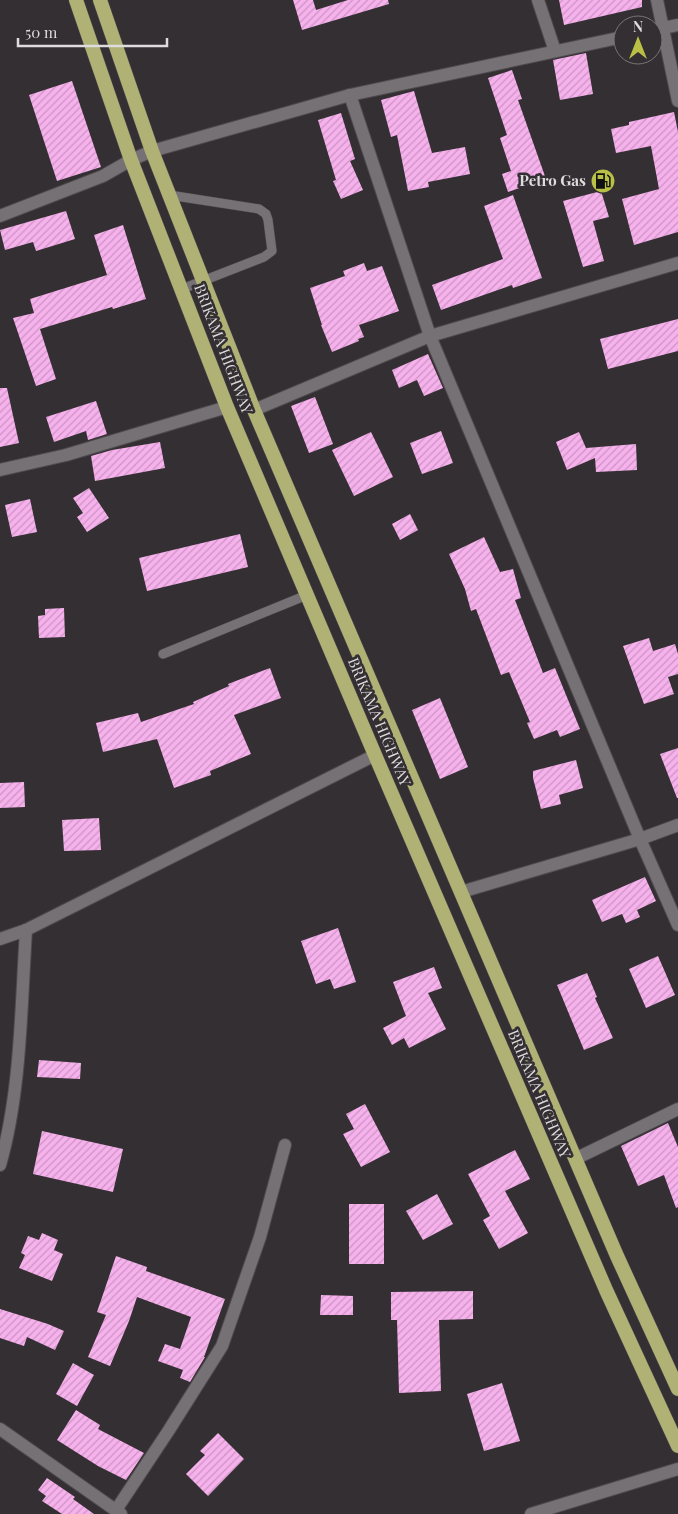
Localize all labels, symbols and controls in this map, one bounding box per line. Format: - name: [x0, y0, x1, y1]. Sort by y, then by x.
- scale bar: [18, 15, 166, 47]
- north arrow: [613, 15, 663, 65]
- text: N: [633, 17, 643, 36]
- text: 50 m: [25, 22, 58, 42]
- fuel station icon: Petro Gas: [590, 168, 616, 194]
- place label: Petro Gas: [519, 170, 586, 190]
- street label: BRIKAMA HIGHWAY: [190, 281, 258, 417]
- street label: BRIKAMA HIGHWAY: [344, 654, 416, 789]
- street label: BRIKAMA HIGHWAY: [504, 1026, 576, 1161]

